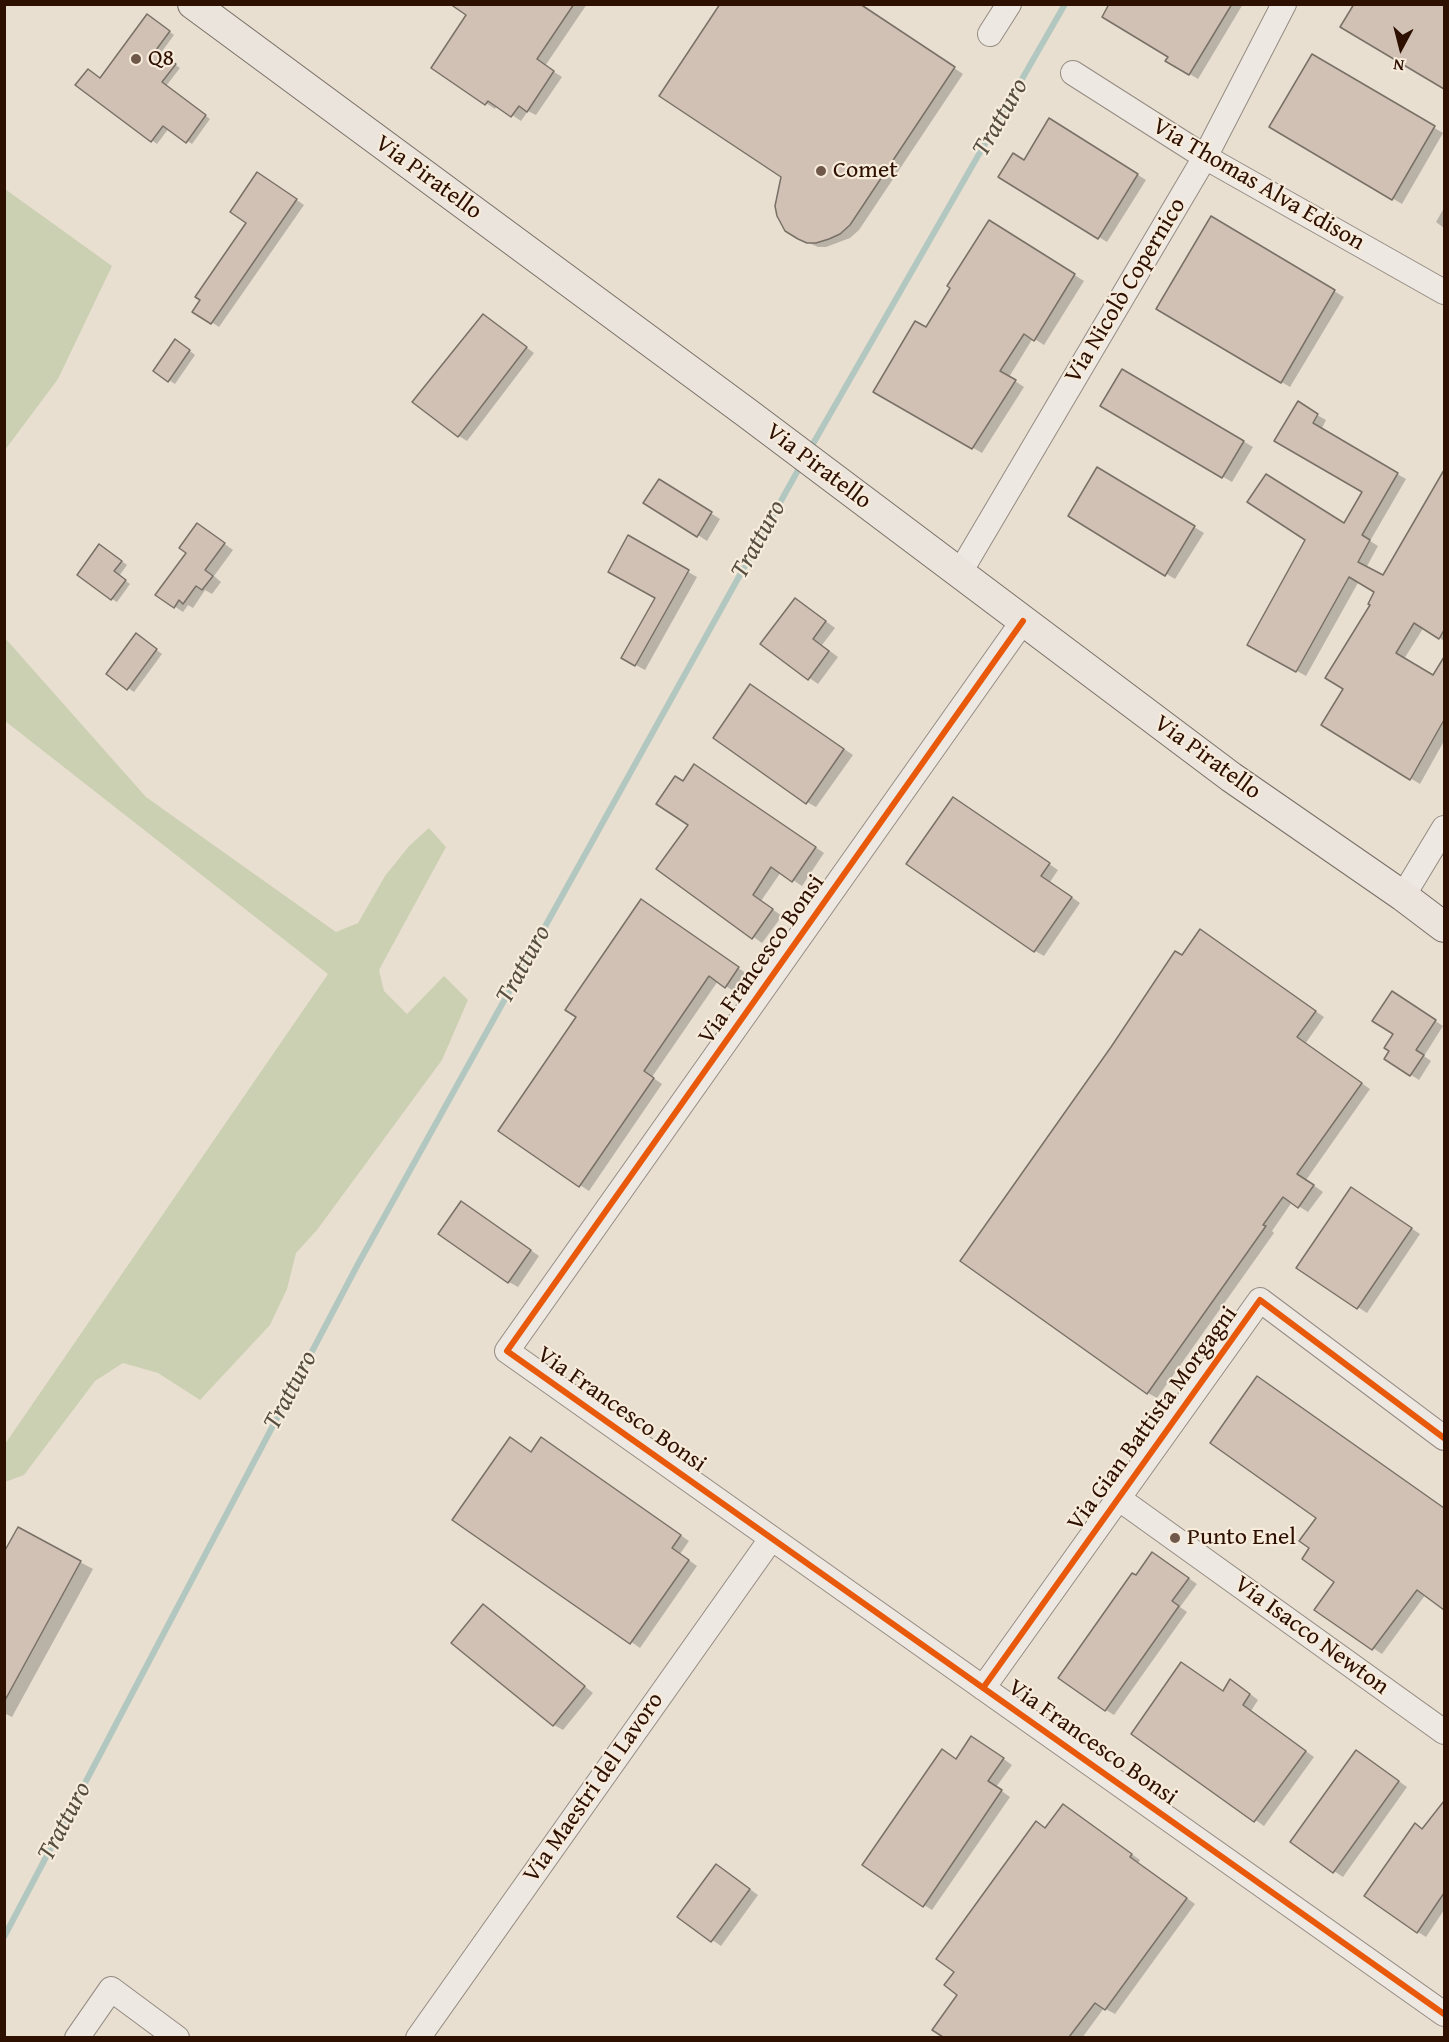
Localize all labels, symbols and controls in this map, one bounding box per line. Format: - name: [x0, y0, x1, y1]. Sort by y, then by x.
- north arrow: [1371, 18, 1431, 78]
- place label: Q8: [148, 45, 174, 73]
- marker: Q8: [129, 52, 143, 66]
- text: N: [1392, 53, 1406, 78]
- water label: Tratturo: [966, 73, 1036, 163]
- street label: Via Thomas Alva Edison: [1147, 112, 1369, 258]
- street label: Via Piratello: [369, 130, 487, 226]
- place label: Comet: [833, 157, 898, 185]
- marker: Comet: [814, 164, 828, 178]
- street label: Via Nicolò Copernico: [1059, 193, 1193, 389]
- street label: Via Piratello: [759, 418, 877, 516]
- water label: Tratturo: [725, 495, 793, 585]
- street label: Via Piratello: [1148, 710, 1266, 806]
- street label: Via Francesco Bonsi: [693, 870, 831, 1050]
- water label: Tratturo: [490, 920, 558, 1010]
- street label: Via Gian Battista Morgagni: [1062, 1301, 1244, 1537]
- street label: Via Francesco Bonsi: [531, 1341, 711, 1479]
- water label: Tratturo: [257, 1346, 325, 1436]
- place label: Punto Enel: [1187, 1524, 1296, 1552]
- marker: Punto Enel: [1168, 1531, 1182, 1545]
- street label: Via Isacco Newton: [1228, 1570, 1394, 1702]
- street label: Via Francesco Bonsi: [1002, 1674, 1182, 1812]
- street label: Via Maestri del Lavoro: [518, 1687, 670, 1889]
- water label: Tratturo: [31, 1777, 99, 1867]

